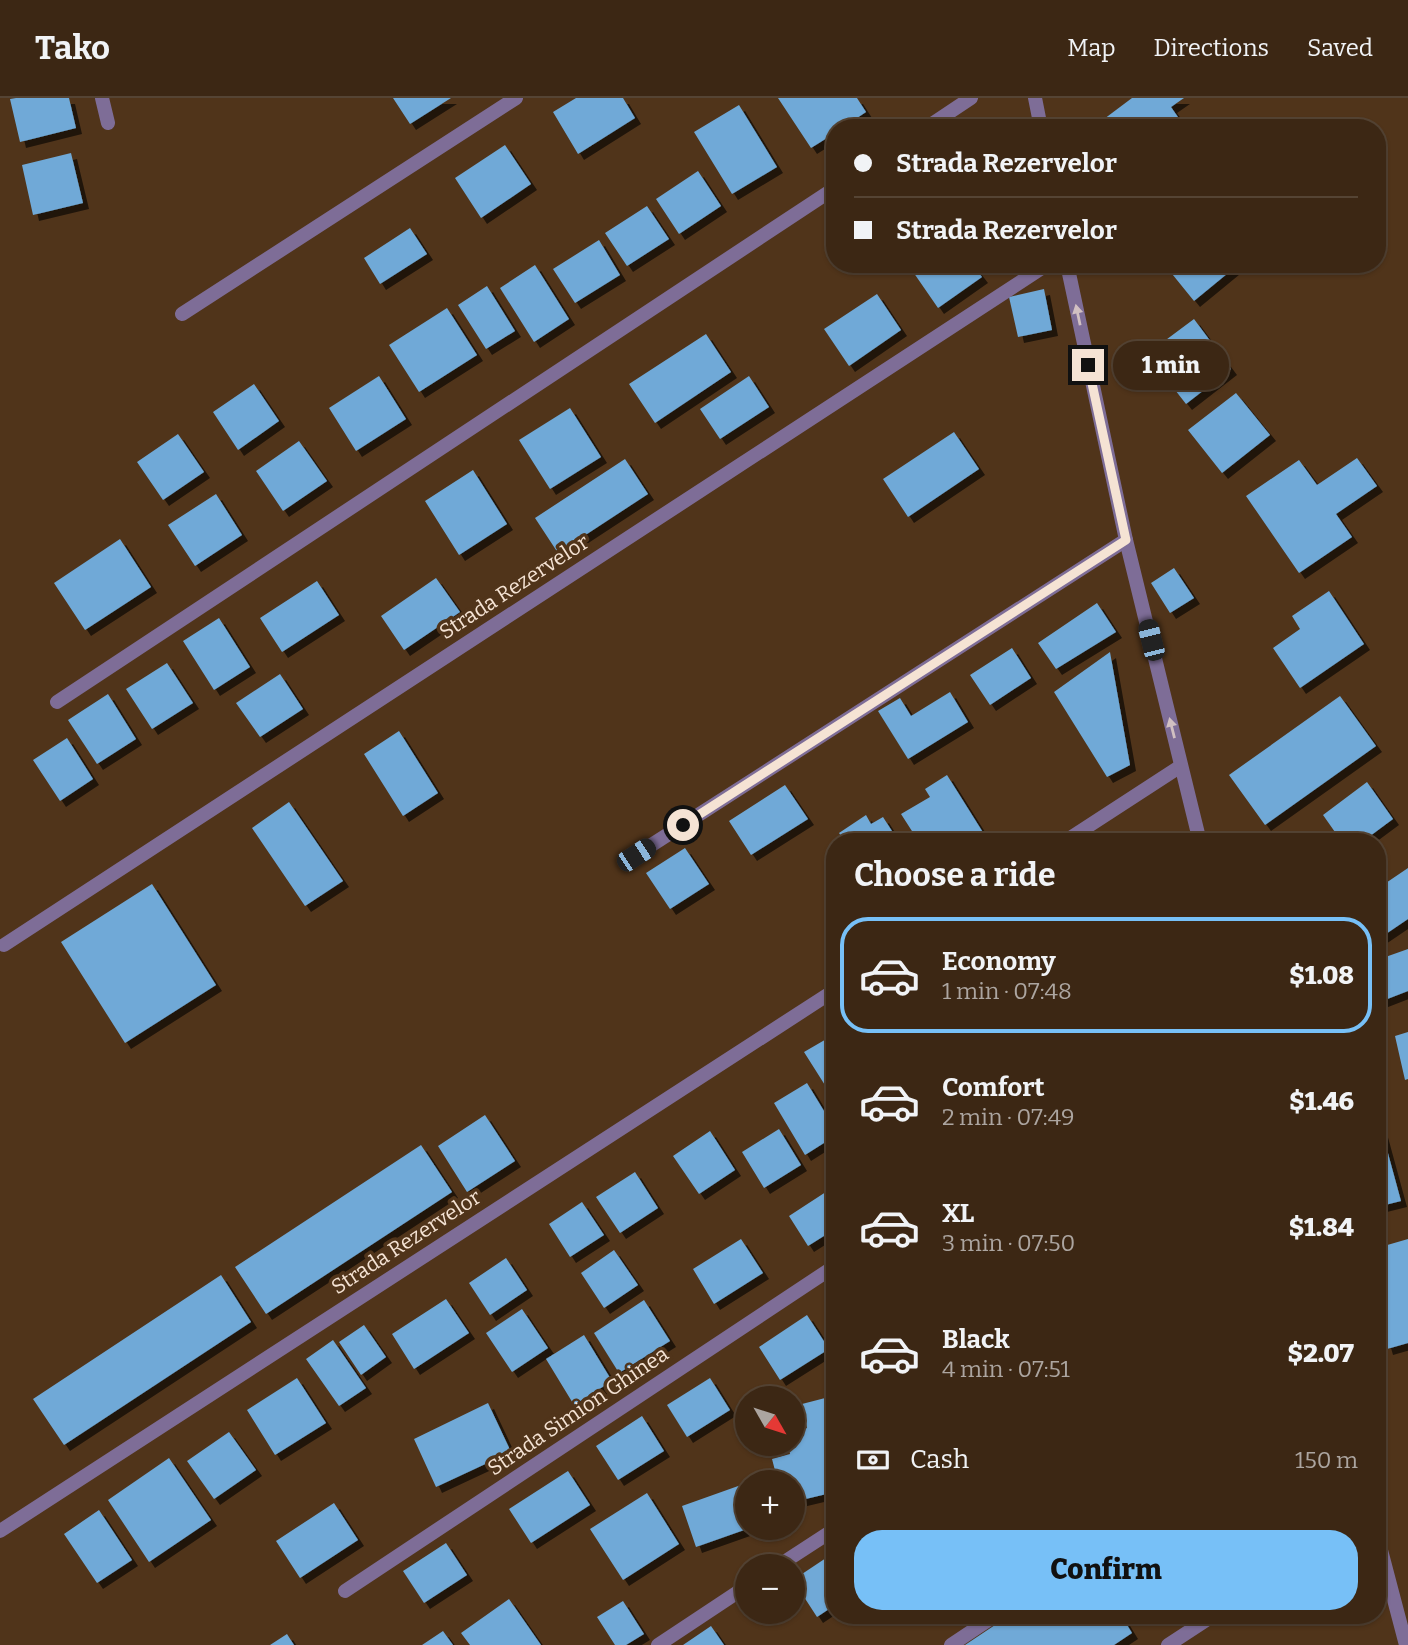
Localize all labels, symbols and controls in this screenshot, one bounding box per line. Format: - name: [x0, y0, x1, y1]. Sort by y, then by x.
- text: Tako: [35, 28, 110, 68]
- text: Map: [1067, 34, 1116, 62]
- text: Directions: [1154, 34, 1269, 62]
- text: Saved: [1307, 34, 1373, 62]
- text: Strada Rezervelor: [896, 148, 1117, 179]
- text: Strada Rezervelor: [896, 215, 1117, 246]
- one-way arrow: [1072, 304, 1083, 326]
- callout: 1 min: [1112, 341, 1228, 390]
- route end: [1072, 349, 1104, 381]
- text: 1 min: [1142, 351, 1200, 379]
- street label: Strada Rezervelor: [434, 529, 594, 645]
- car: [1136, 617, 1167, 663]
- one-way arrow: [1166, 717, 1177, 739]
- route start: [667, 809, 699, 841]
- car: [613, 835, 660, 875]
- text: Choose a ride: [854, 856, 1055, 894]
- icon: car: [858, 944, 921, 1007]
- text: Economy: [942, 946, 1056, 977]
- text: $1.08: [1289, 960, 1354, 991]
- text: 1 min · 07:48: [942, 977, 1072, 1005]
- icon: car: [858, 1070, 921, 1133]
- text: Comfort: [942, 1072, 1045, 1103]
- text: $1.46: [1289, 1086, 1354, 1117]
- text: 2 min · 07:49: [942, 1103, 1075, 1131]
- street label: Strada Rezervelor: [326, 1184, 486, 1300]
- icon: car: [858, 1196, 921, 1259]
- text: XL: [942, 1198, 974, 1229]
- text: $1.84: [1289, 1212, 1354, 1243]
- text: 3 min · 07:50: [942, 1229, 1075, 1257]
- icon: car: [858, 1322, 921, 1385]
- text: Black: [942, 1324, 1010, 1355]
- text: $2.07: [1287, 1338, 1354, 1369]
- street label: Strada Simion Ghinea: [483, 1340, 674, 1481]
- text: 4 min · 07:51: [942, 1355, 1070, 1383]
- north arrow: [735, 1386, 805, 1456]
- map controls: [735, 1386, 805, 1624]
- icon: cash: [854, 1441, 892, 1479]
- text: Cash: [910, 1444, 969, 1475]
- text: 150 m: [1295, 1446, 1358, 1474]
- button: +: [735, 1470, 805, 1540]
- button: Confirm: [854, 1530, 1358, 1610]
- button: −: [735, 1554, 805, 1624]

